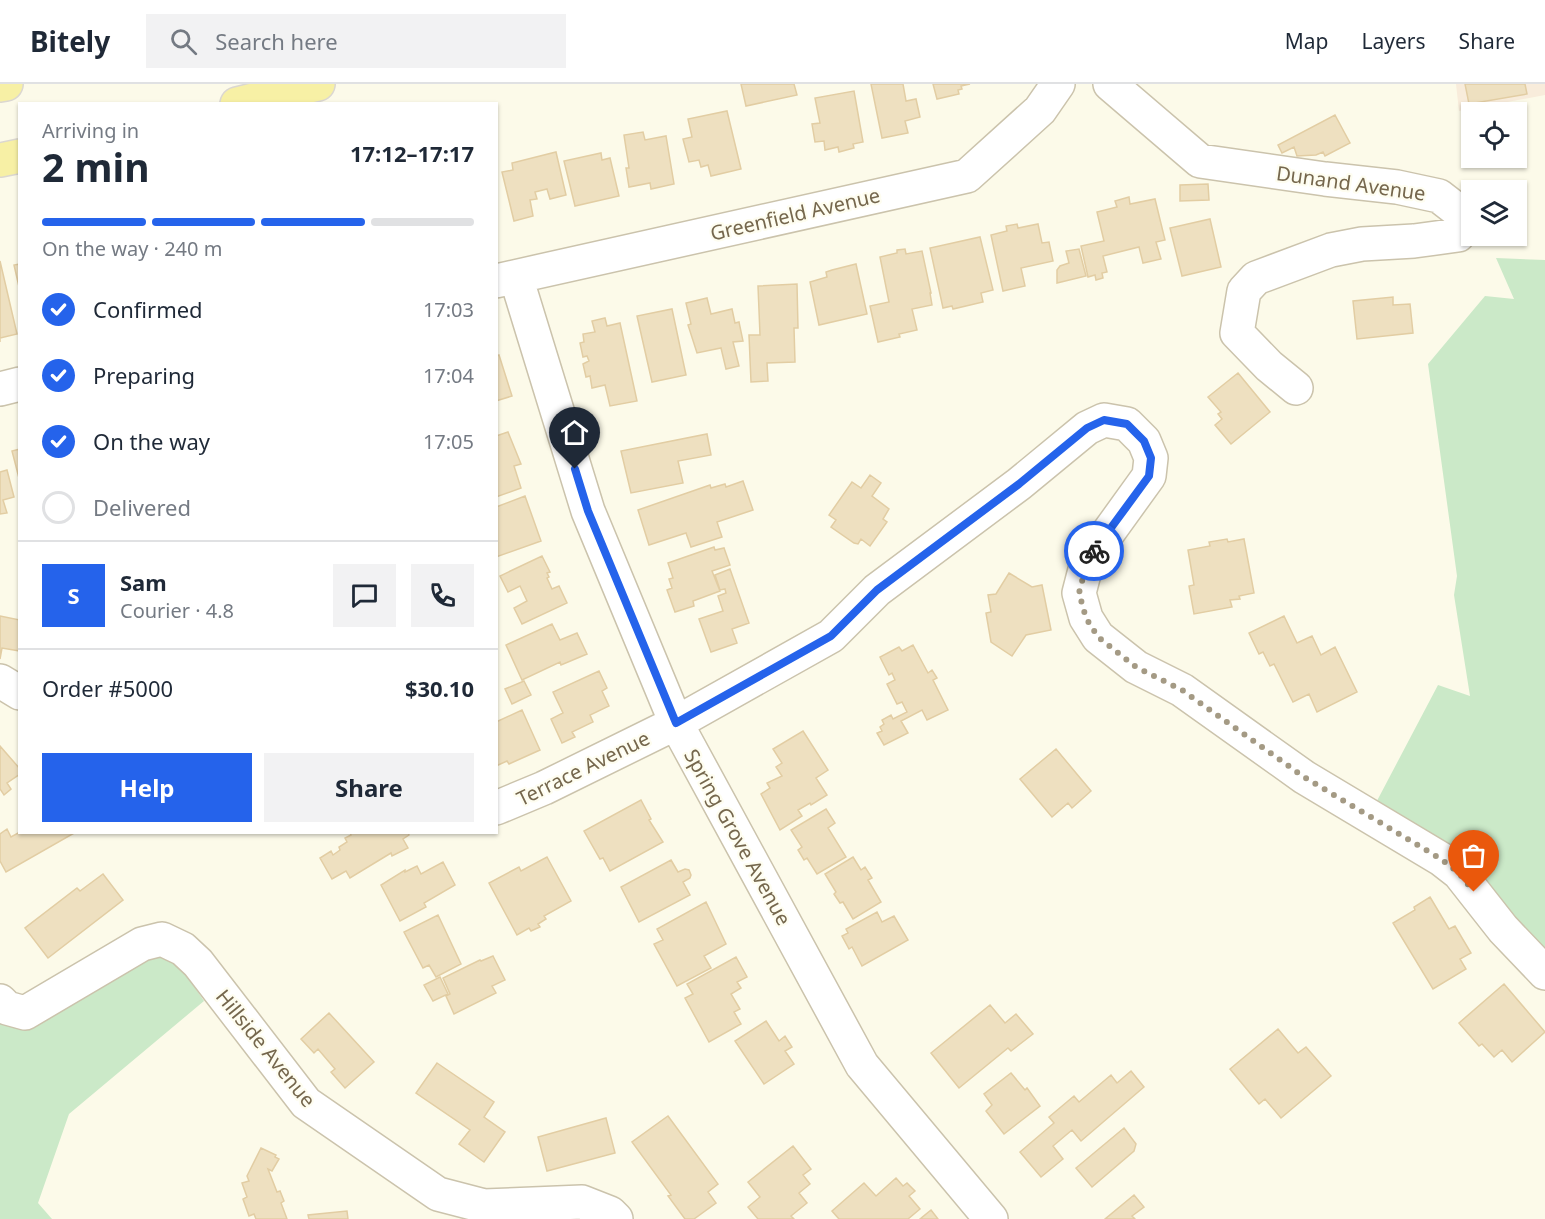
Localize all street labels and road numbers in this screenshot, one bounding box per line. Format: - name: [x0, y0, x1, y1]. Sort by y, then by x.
- street label: Dunand Avenue: [1275, 159, 1427, 207]
- street label: Greenfield Avenue: [707, 181, 883, 247]
- street label: Terrace Avenue: [512, 724, 654, 812]
- street label: Spring Grove Avenue: [678, 744, 798, 930]
- street label: Hillside Avenue: [210, 984, 322, 1112]

